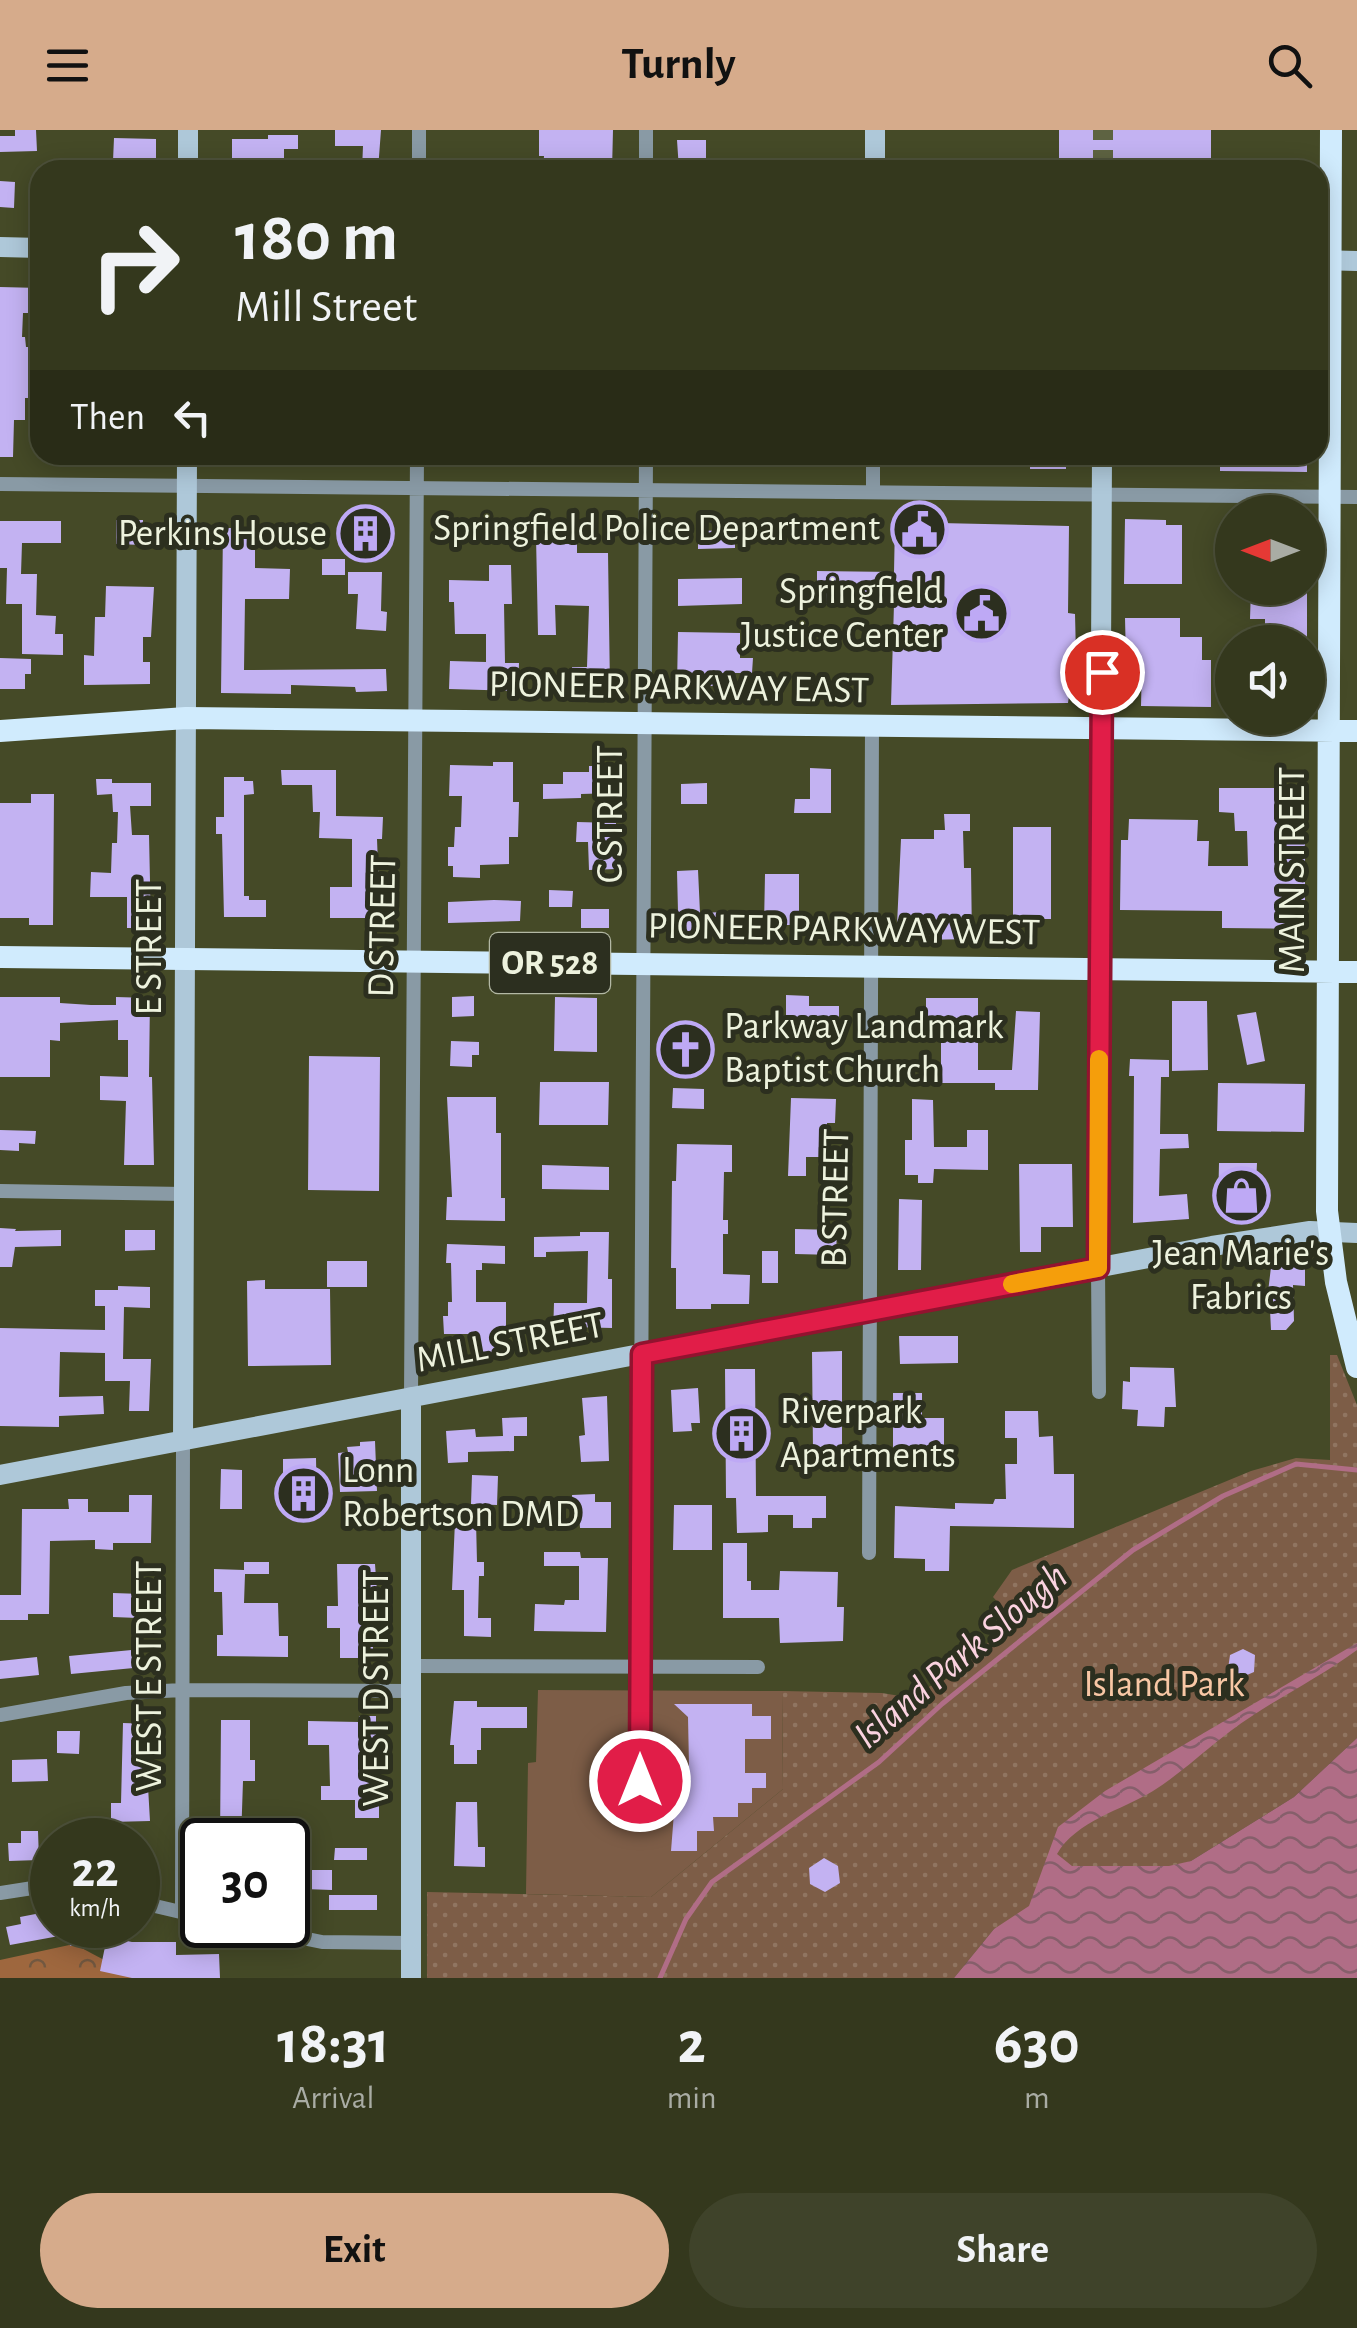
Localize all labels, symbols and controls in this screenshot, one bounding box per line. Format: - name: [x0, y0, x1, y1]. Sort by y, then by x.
- icon: menu: [40, 38, 95, 93]
- icon: search: [1262, 38, 1317, 93]
- text: Turnly: [621, 42, 736, 87]
- icon: right: [70, 200, 200, 330]
- text: 180 m: [235, 203, 398, 273]
- text: Mill Street: [235, 285, 417, 330]
- icon: left: [165, 390, 220, 445]
- text: Then: [70, 399, 145, 437]
- north arrow: [1215, 495, 1325, 605]
- map controls: [1215, 495, 1325, 735]
- public building icon: Springfield Police Department: [889, 499, 949, 559]
- building icon: Perkins House: [336, 504, 396, 564]
- place label: Springfield Police Department: [433, 510, 880, 548]
- place label: Perkins House: [118, 515, 327, 553]
- place label: Springfield Justice Center: [741, 573, 944, 655]
- public building icon: Springfield Justice Center: [952, 584, 1012, 644]
- button: sound: [1215, 625, 1325, 735]
- pin: [1060, 630, 1145, 715]
- icon: arrive: [1075, 645, 1130, 700]
- street label: PIONEER PARKWAY EAST: [488, 666, 870, 710]
- street label: C STREET: [592, 745, 630, 883]
- street label: MAIN STREET: [1274, 767, 1312, 973]
- street label: D STREET: [363, 854, 403, 998]
- street label: E STREET: [131, 879, 169, 1015]
- street label: PIONEER PARKWAY WEST: [647, 908, 1041, 952]
- road number: OR 528: [490, 933, 610, 993]
- place label: Parkway Landmark Baptist Church: [724, 1008, 1004, 1090]
- church icon: Parkway Landmark Baptist Church: [655, 1019, 715, 1079]
- street label: B STREET: [816, 1128, 856, 1268]
- shop icon: Jean Marie's Fabrics: [1211, 1166, 1271, 1226]
- place label: Jean Marie's Fabrics: [1153, 1235, 1329, 1317]
- street label: MILL STREET: [413, 1306, 607, 1380]
- place label: Riverpark Apartments: [780, 1393, 956, 1475]
- building icon: Riverpark Apartments: [711, 1404, 771, 1464]
- place label: Lonn Robertson DMD: [342, 1452, 579, 1534]
- building icon: Lonn Robertson DMD: [273, 1463, 333, 1523]
- water label: Island Park Slough: [847, 1556, 1075, 1756]
- street label: WEST E STREET: [131, 1560, 169, 1792]
- street label: WEST D STREET: [358, 1569, 396, 1807]
- park label: Island Park: [1083, 1666, 1245, 1704]
- position arrow: [588, 1729, 692, 1833]
- speed limit sign: 30: [180, 1818, 310, 1948]
- text: 22: [71, 1846, 119, 1896]
- text: km/h: [69, 1896, 121, 1921]
- text: 18:31: [277, 2014, 390, 2074]
- text: 2: [678, 2014, 706, 2074]
- text: 630: [994, 2014, 1080, 2074]
- text: Arrival: [292, 2082, 374, 2114]
- text: min: [667, 2082, 717, 2114]
- text: m: [1024, 2082, 1050, 2114]
- button: Exit: [40, 2193, 669, 2308]
- button: Share: [689, 2193, 1317, 2308]

